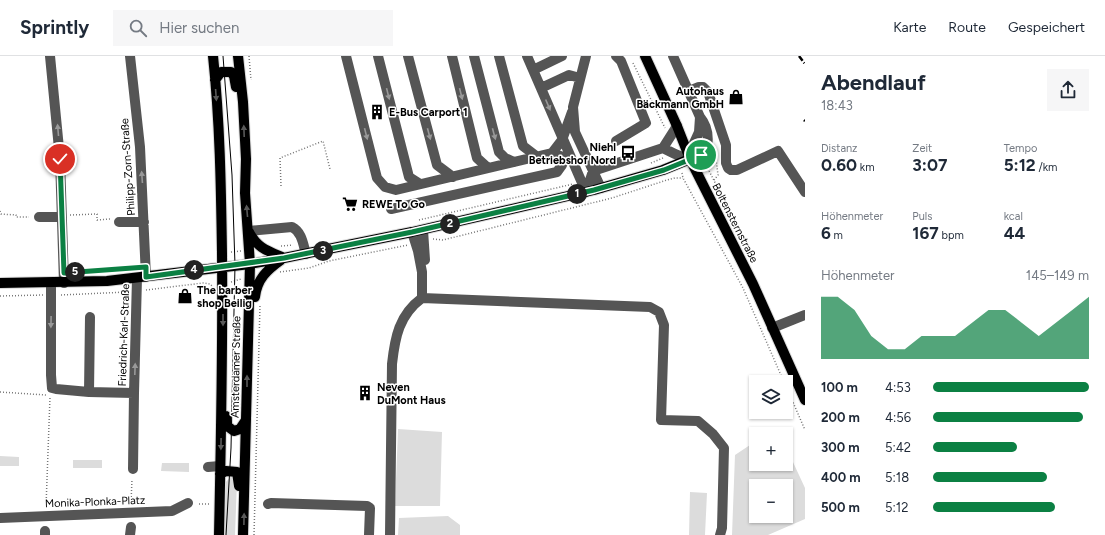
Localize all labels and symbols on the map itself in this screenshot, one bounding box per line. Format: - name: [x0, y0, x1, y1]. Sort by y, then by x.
- place label: Autohaus Bäckmann GmbH: [636, 85, 724, 111]
- one-way arrow: [385, 88, 391, 100]
- one-way arrow: [459, 88, 465, 100]
- shop icon: Autohaus Bäckmann GmbH: [727, 88, 745, 106]
- one-way arrow: [213, 89, 220, 101]
- one-way arrow: [545, 99, 551, 111]
- building icon: E-Bus Carport 1: [368, 103, 386, 121]
- place label: E-Bus Carport 1: [389, 106, 468, 119]
- street label: Philipp-Zorn-Straße: [118, 118, 138, 216]
- one-way arrow: [54, 124, 61, 137]
- one-way arrow: [241, 125, 248, 137]
- one-way arrow: [364, 128, 370, 141]
- one-way arrow: [426, 128, 432, 140]
- one-way arrow: [492, 128, 498, 140]
- pin: [684, 138, 718, 172]
- place label: Niehl Betriebshof Nord: [529, 141, 616, 167]
- pin: [43, 142, 77, 176]
- bus stop icon: Niehl Betriebshof Nord: [619, 144, 637, 162]
- one-way arrow: [138, 171, 145, 183]
- street label: Boltensternstraße: [709, 181, 761, 265]
- pin: 1: [567, 184, 587, 204]
- supermarket icon: REWE To Go: [341, 195, 359, 213]
- place label: REWE To Go: [362, 198, 425, 211]
- one-way arrow: [243, 205, 250, 217]
- pin: 2: [440, 214, 460, 234]
- pin: 3: [313, 241, 333, 261]
- pin: 4: [184, 260, 204, 280]
- pin: 5: [65, 262, 85, 282]
- street label: Friedrich-Karl-Straße: [116, 283, 132, 387]
- place label: The barber shop Beilig: [197, 284, 253, 310]
- shop icon: The barber shop Beilig: [176, 287, 194, 305]
- one-way arrow: [220, 314, 226, 327]
- one-way arrow: [48, 316, 54, 329]
- street label: Amsterdamer Straße: [229, 316, 243, 418]
- one-way arrow: [132, 362, 138, 375]
- one-way arrow: [243, 375, 250, 387]
- place label: Neven DuMont Haus: [377, 381, 446, 407]
- building icon: Neven DuMont Haus: [356, 384, 374, 402]
- one-way arrow: [217, 438, 224, 450]
- street label: Monika-Plonka-Platz: [45, 494, 145, 510]
- one-way arrow: [240, 513, 247, 525]

